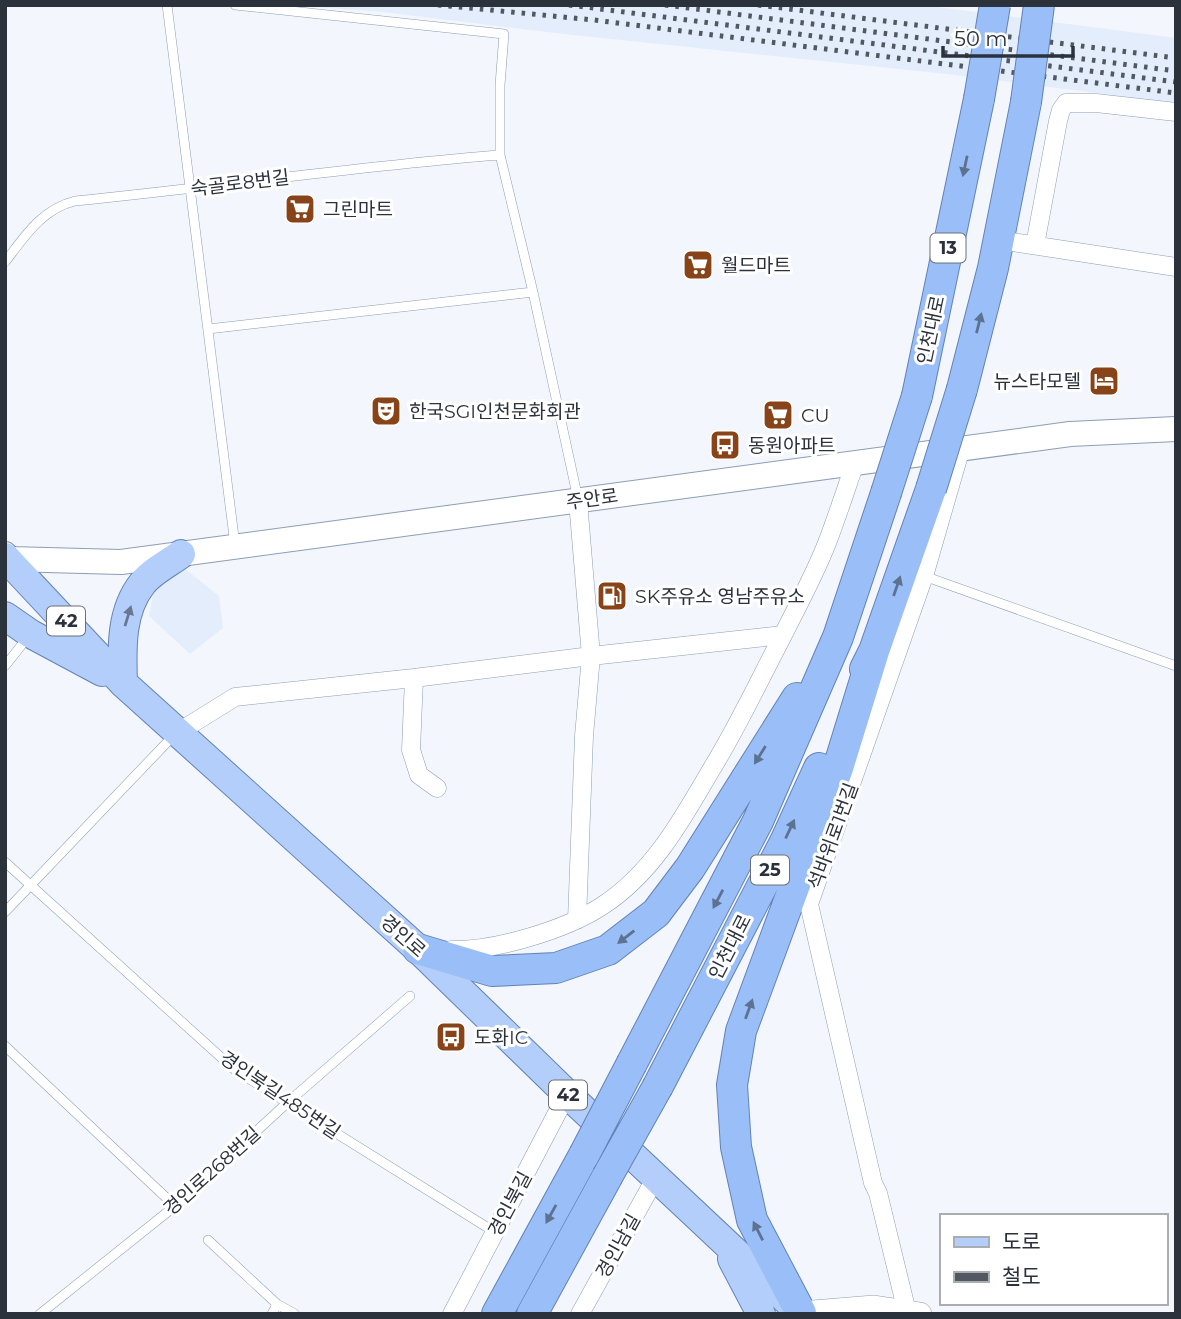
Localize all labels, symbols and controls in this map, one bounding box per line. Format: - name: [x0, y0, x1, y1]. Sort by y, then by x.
- scale bar: [943, 14, 1072, 58]
- text: 50 m: [954, 26, 1008, 51]
- one-way arrow: [959, 155, 970, 177]
- street label: 숙골로8번길: [189, 166, 291, 200]
- supermarket icon: 그린마트: [283, 192, 317, 226]
- place label: 그린마트: [323, 198, 393, 221]
- road number: 13: [930, 234, 965, 262]
- supermarket icon: 월드마트: [681, 248, 715, 282]
- place label: 월드마트: [721, 254, 791, 277]
- street label: 인천대로: [912, 293, 950, 367]
- one-way arrow: [974, 311, 985, 333]
- hotel icon: 뉴스타모텔: [1087, 364, 1121, 398]
- place label: 뉴스타모텔: [994, 370, 1081, 393]
- theatre icon: 한국SGI인천문화회관: [369, 394, 403, 428]
- supermarket icon: CU: [761, 398, 795, 432]
- place label: 한국SGI인천문화회관: [409, 400, 581, 423]
- place label: CU: [801, 404, 830, 427]
- bus stop icon: 동원아파트: [708, 428, 742, 462]
- place label: 동원아파트: [748, 434, 835, 457]
- street label: 주안로: [564, 484, 620, 514]
- one-way arrow: [892, 576, 903, 597]
- fuel station icon: SK주유소 영남주유소: [595, 579, 629, 613]
- place label: SK주유소 영남주유소: [635, 585, 805, 608]
- one-way arrow: [123, 605, 134, 626]
- road number: 42: [47, 606, 85, 636]
- one-way arrow: [753, 745, 766, 765]
- street label: 석바위로1번길: [803, 780, 863, 892]
- one-way arrow: [785, 819, 796, 839]
- road number: 25: [751, 856, 789, 884]
- one-way arrow: [712, 889, 723, 909]
- street label: 경인로: [376, 910, 430, 962]
- street label: 인천대로: [704, 911, 756, 983]
- one-way arrow: [617, 929, 635, 943]
- one-way arrow: [744, 998, 755, 1019]
- bus stop icon: 도화IC: [434, 1020, 468, 1054]
- place label: 도화IC: [474, 1026, 528, 1049]
- street label: 경인북길485번길: [215, 1046, 345, 1144]
- road number: 42: [549, 1080, 587, 1110]
- street label: 경인로268번길: [159, 1122, 265, 1220]
- street label: 경인북길: [483, 1168, 537, 1240]
- one-way arrow: [546, 1205, 558, 1225]
- street label: 경인남길: [591, 1210, 645, 1282]
- legend: [940, 1214, 1167, 1305]
- one-way arrow: [752, 1221, 763, 1241]
- text: 도로: [1002, 1229, 1041, 1254]
- text: 철도: [1002, 1264, 1041, 1289]

